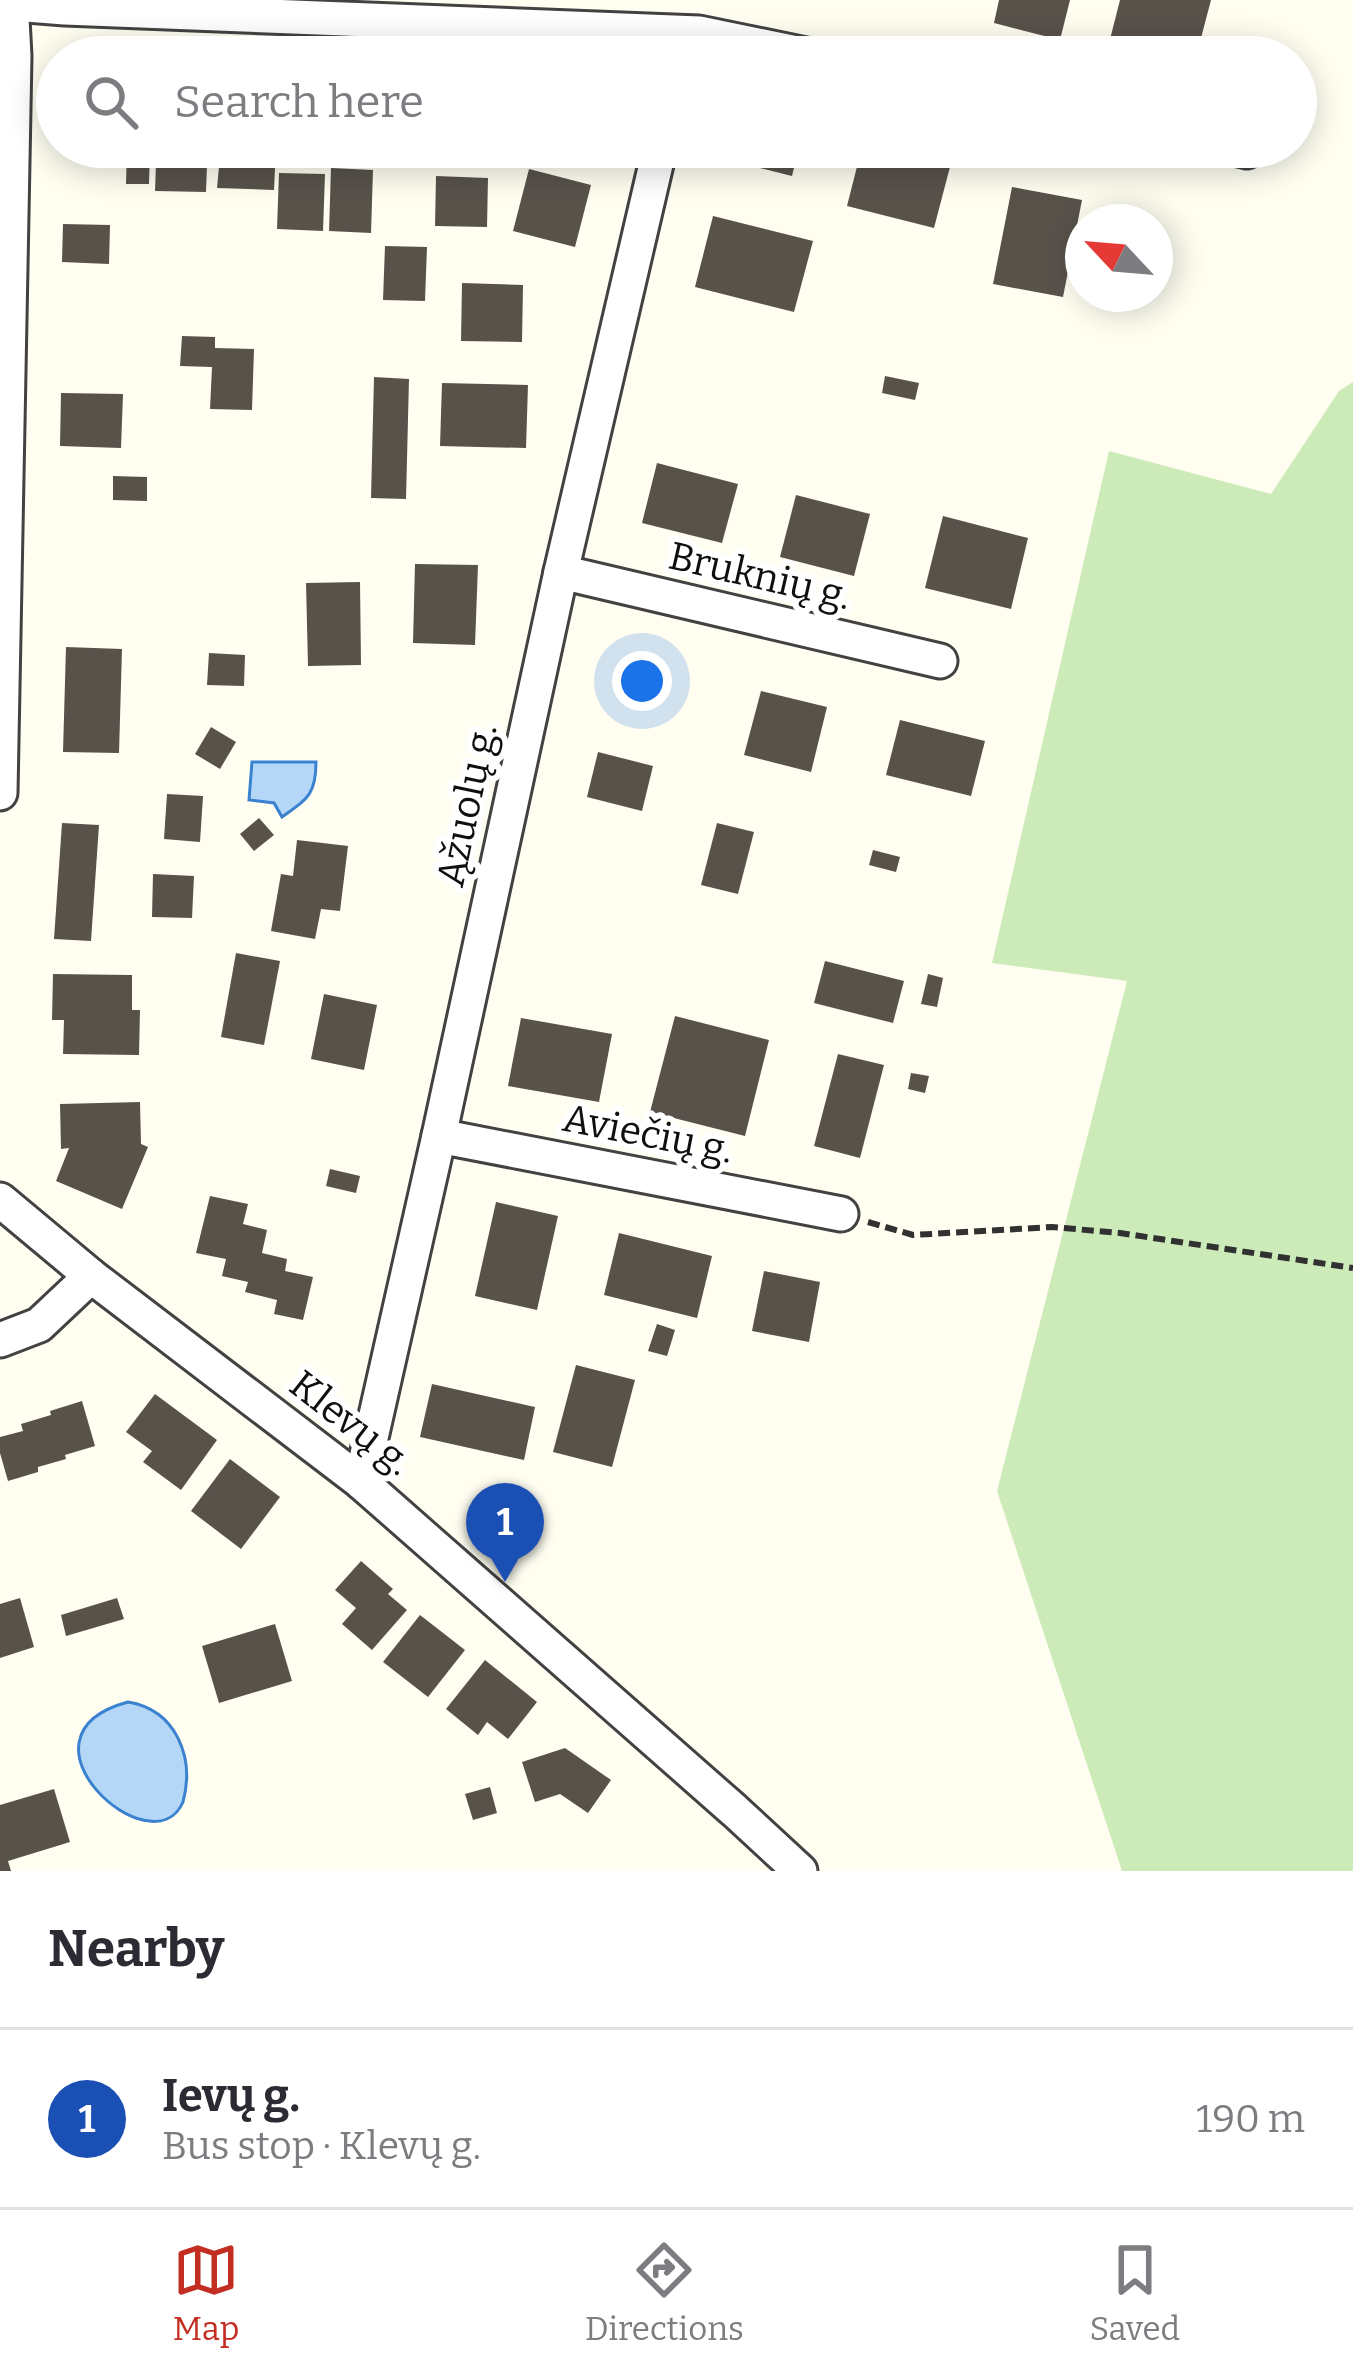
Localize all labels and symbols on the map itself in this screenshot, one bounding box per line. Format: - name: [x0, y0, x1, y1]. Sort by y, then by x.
- north arrow: [1065, 204, 1173, 312]
- street label: Bruknių g.: [665, 533, 855, 619]
- your location: [612, 651, 672, 711]
- street label: Ąžuolų g.: [427, 719, 507, 891]
- street label: Aviečių g.: [559, 1095, 737, 1173]
- street label: Klevų g.: [281, 1361, 421, 1485]
- pin: 1: [466, 1483, 544, 1582]

